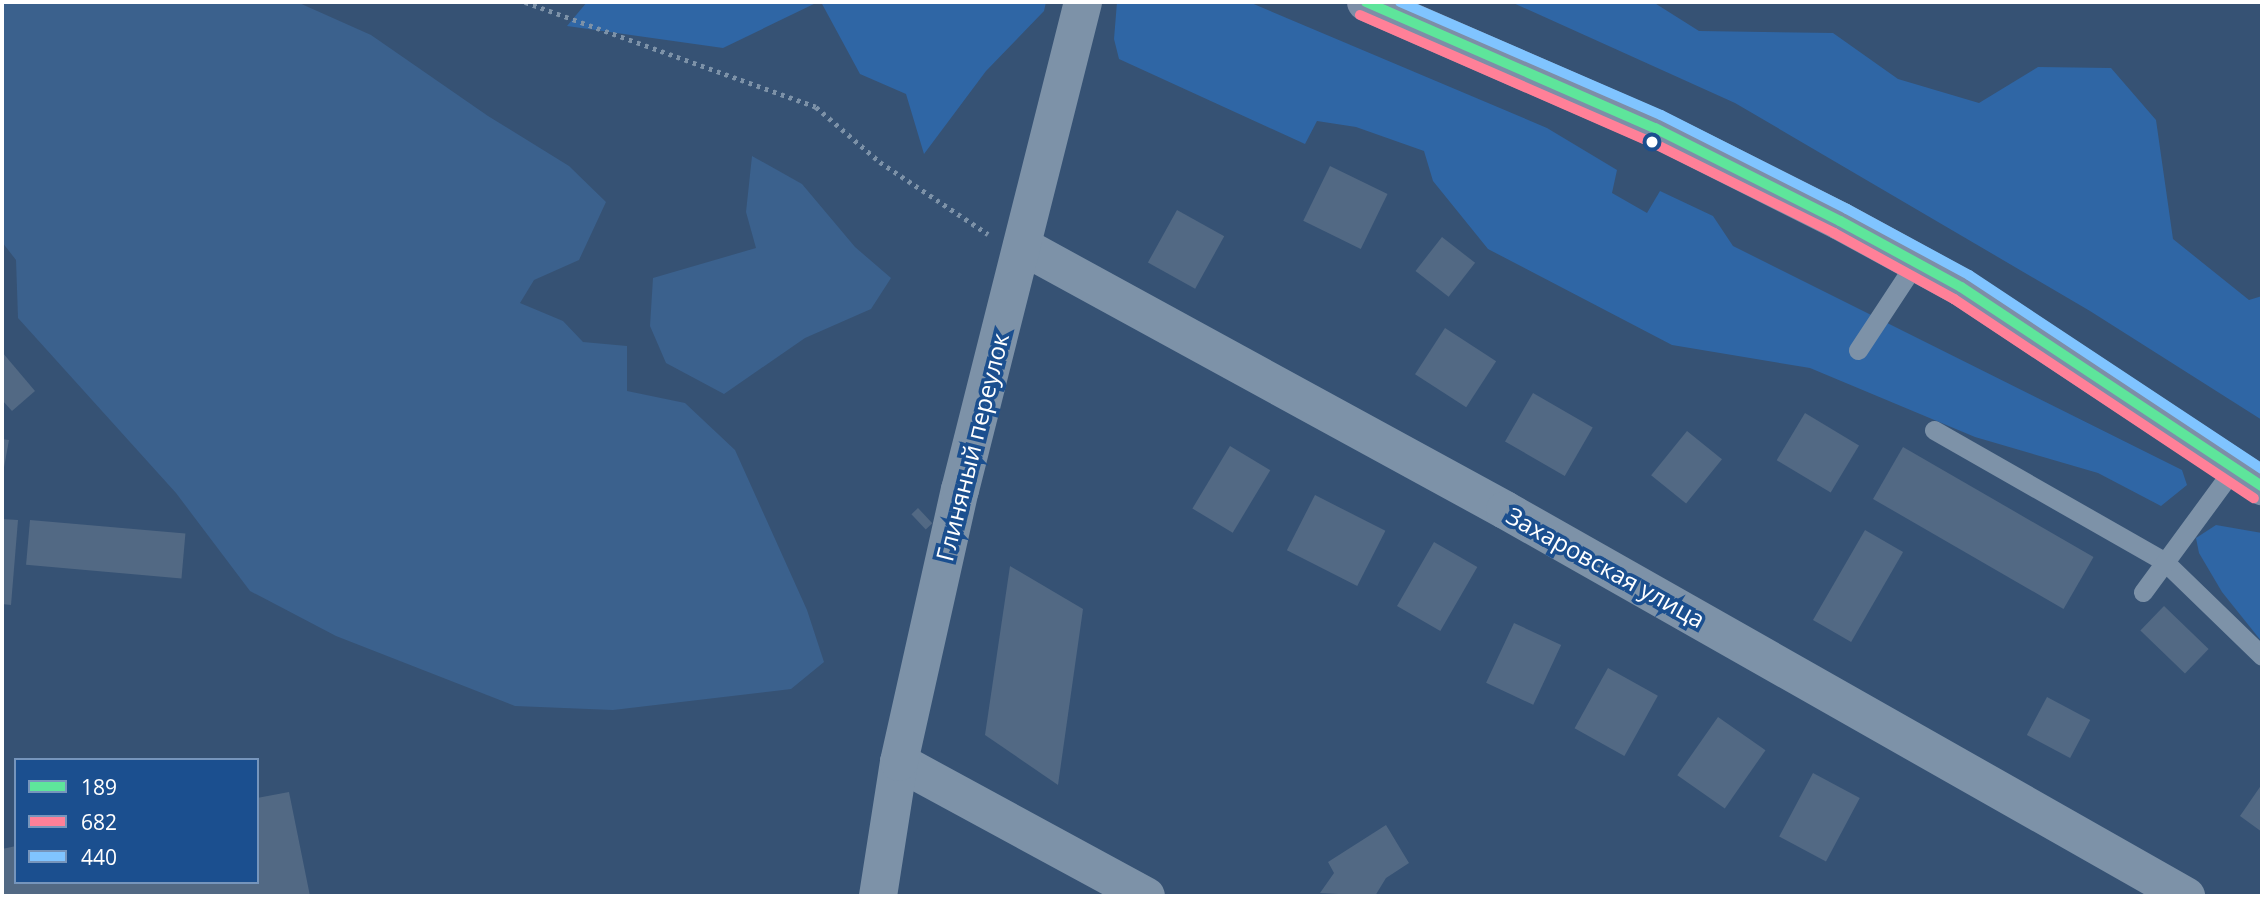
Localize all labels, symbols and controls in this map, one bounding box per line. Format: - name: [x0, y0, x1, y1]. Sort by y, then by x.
- unlabelled marker: [1645, 135, 1659, 149]
- street label: Глиняный переулок: [930, 330, 1014, 564]
- street label: Захаровская улица: [1502, 501, 1710, 633]
- legend: [14, 758, 259, 884]
- text: 189: [81, 773, 117, 801]
- text: 682: [81, 808, 117, 836]
- text: 440: [81, 843, 117, 871]

